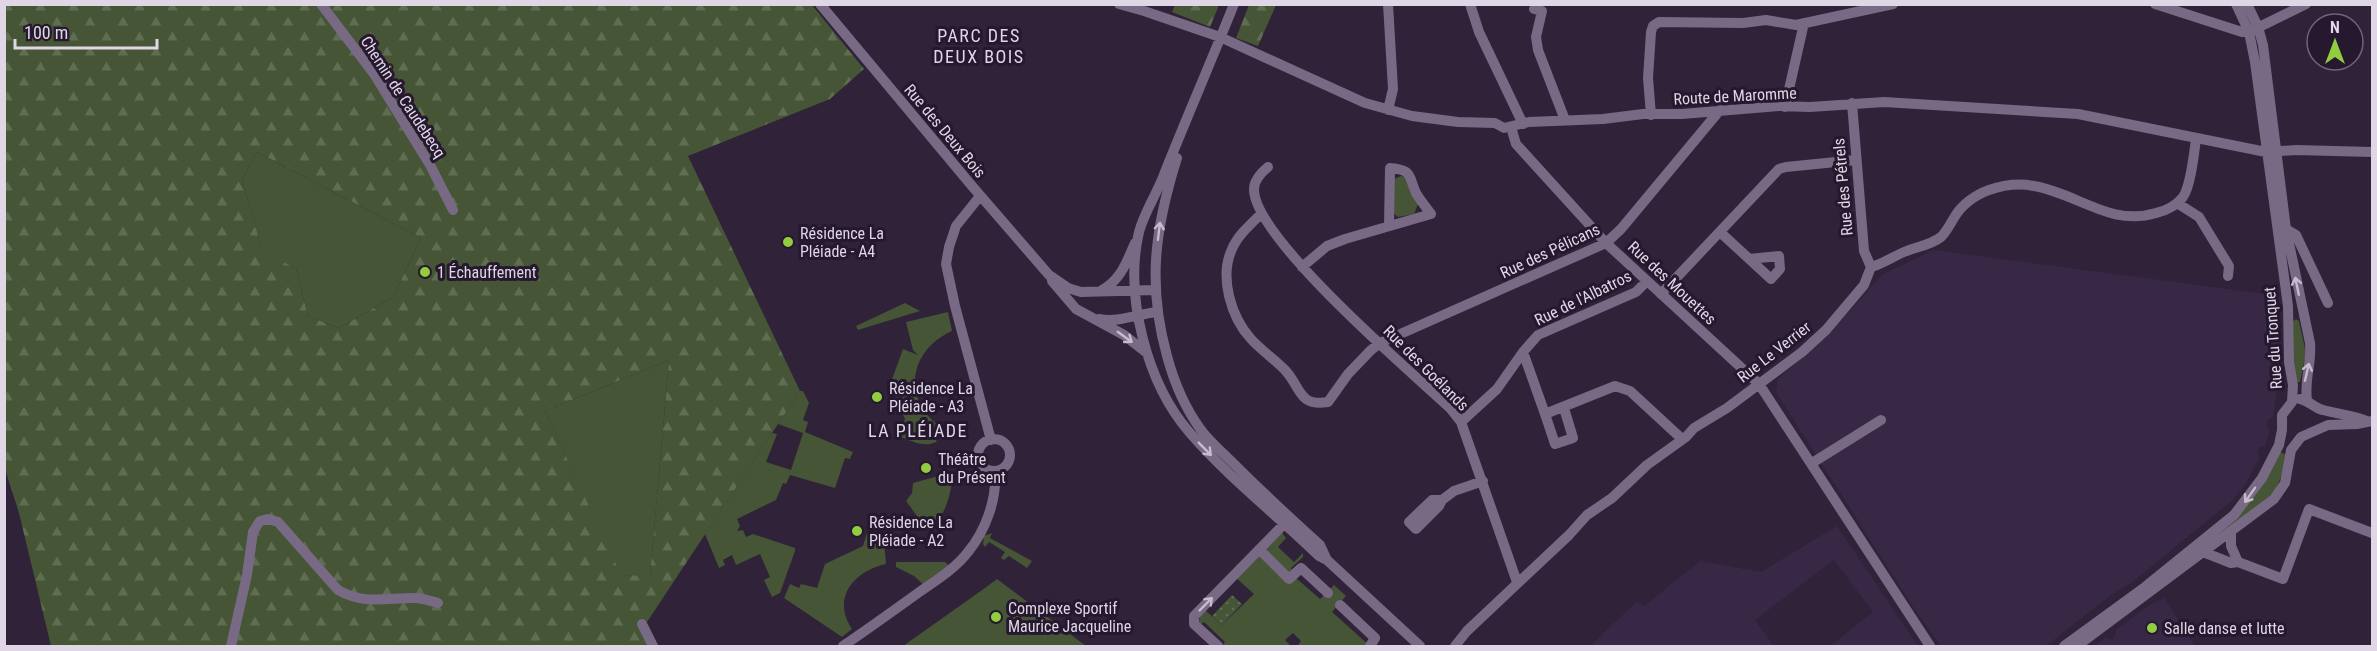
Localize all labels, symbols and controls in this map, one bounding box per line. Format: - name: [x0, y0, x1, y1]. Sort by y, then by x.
- scale bar: [15, 12, 158, 50]
- north arrow: [2305, 12, 2365, 72]
- text: N: [2330, 18, 2340, 37]
- text: 100 m: [24, 22, 68, 43]
- district label: PARC DES DEUX BOIS: [933, 25, 1025, 67]
- street label: Chemin de Caudebecq: [357, 33, 449, 161]
- street label: Rue des Deux Bois: [900, 80, 990, 182]
- street label: Route de Maromme: [1673, 83, 1797, 109]
- street label: Rue des Pétrels: [1829, 137, 1857, 237]
- street label: Rue des Pélicans: [1497, 220, 1603, 282]
- one-way arrow: [1153, 222, 1164, 242]
- place label: Résidence La Pléiade - A4: [800, 224, 884, 261]
- marker: Résidence La Pléiade - A4: [781, 235, 795, 249]
- street label: Rue des Mouettes: [1624, 237, 1720, 329]
- place label: 1 Échauffement: [437, 263, 537, 282]
- marker: 1 Échauffement: [418, 265, 432, 279]
- street label: Rue de l'Albatros: [1532, 266, 1634, 330]
- one-way arrow: [2291, 277, 2302, 296]
- street label: Rue du Tronquet: [2260, 286, 2286, 390]
- street label: Rue Le Verrier: [1733, 317, 1815, 387]
- street label: Rue des Goélands: [1379, 321, 1473, 415]
- one-way arrow: [1117, 331, 1133, 343]
- one-way arrow: [2302, 363, 2314, 382]
- place label: Résidence La Pléiade - A3: [889, 379, 973, 416]
- marker: Résidence La Pléiade - A3: [870, 390, 884, 404]
- district label: LA PLÉIADE: [868, 420, 968, 441]
- one-way arrow: [1198, 442, 1213, 457]
- place label: Théâtre du Présent: [938, 450, 1006, 487]
- marker: Théâtre du Présent: [919, 461, 933, 475]
- one-way arrow: [2244, 486, 2256, 503]
- place label: Résidence La Pléiade - A2: [869, 513, 953, 550]
- marker: Résidence La Pléiade - A2: [850, 524, 864, 538]
- one-way arrow: [1199, 596, 1214, 611]
- place label: Complexe Sportif Maurice Jacqueline: [1008, 599, 1131, 636]
- marker: Complexe Sportif Maurice Jacqueline: [989, 610, 1003, 624]
- place label: Salle danse et lutte: [2164, 619, 2285, 638]
- marker: Salle danse et lutte: [2145, 621, 2159, 635]

